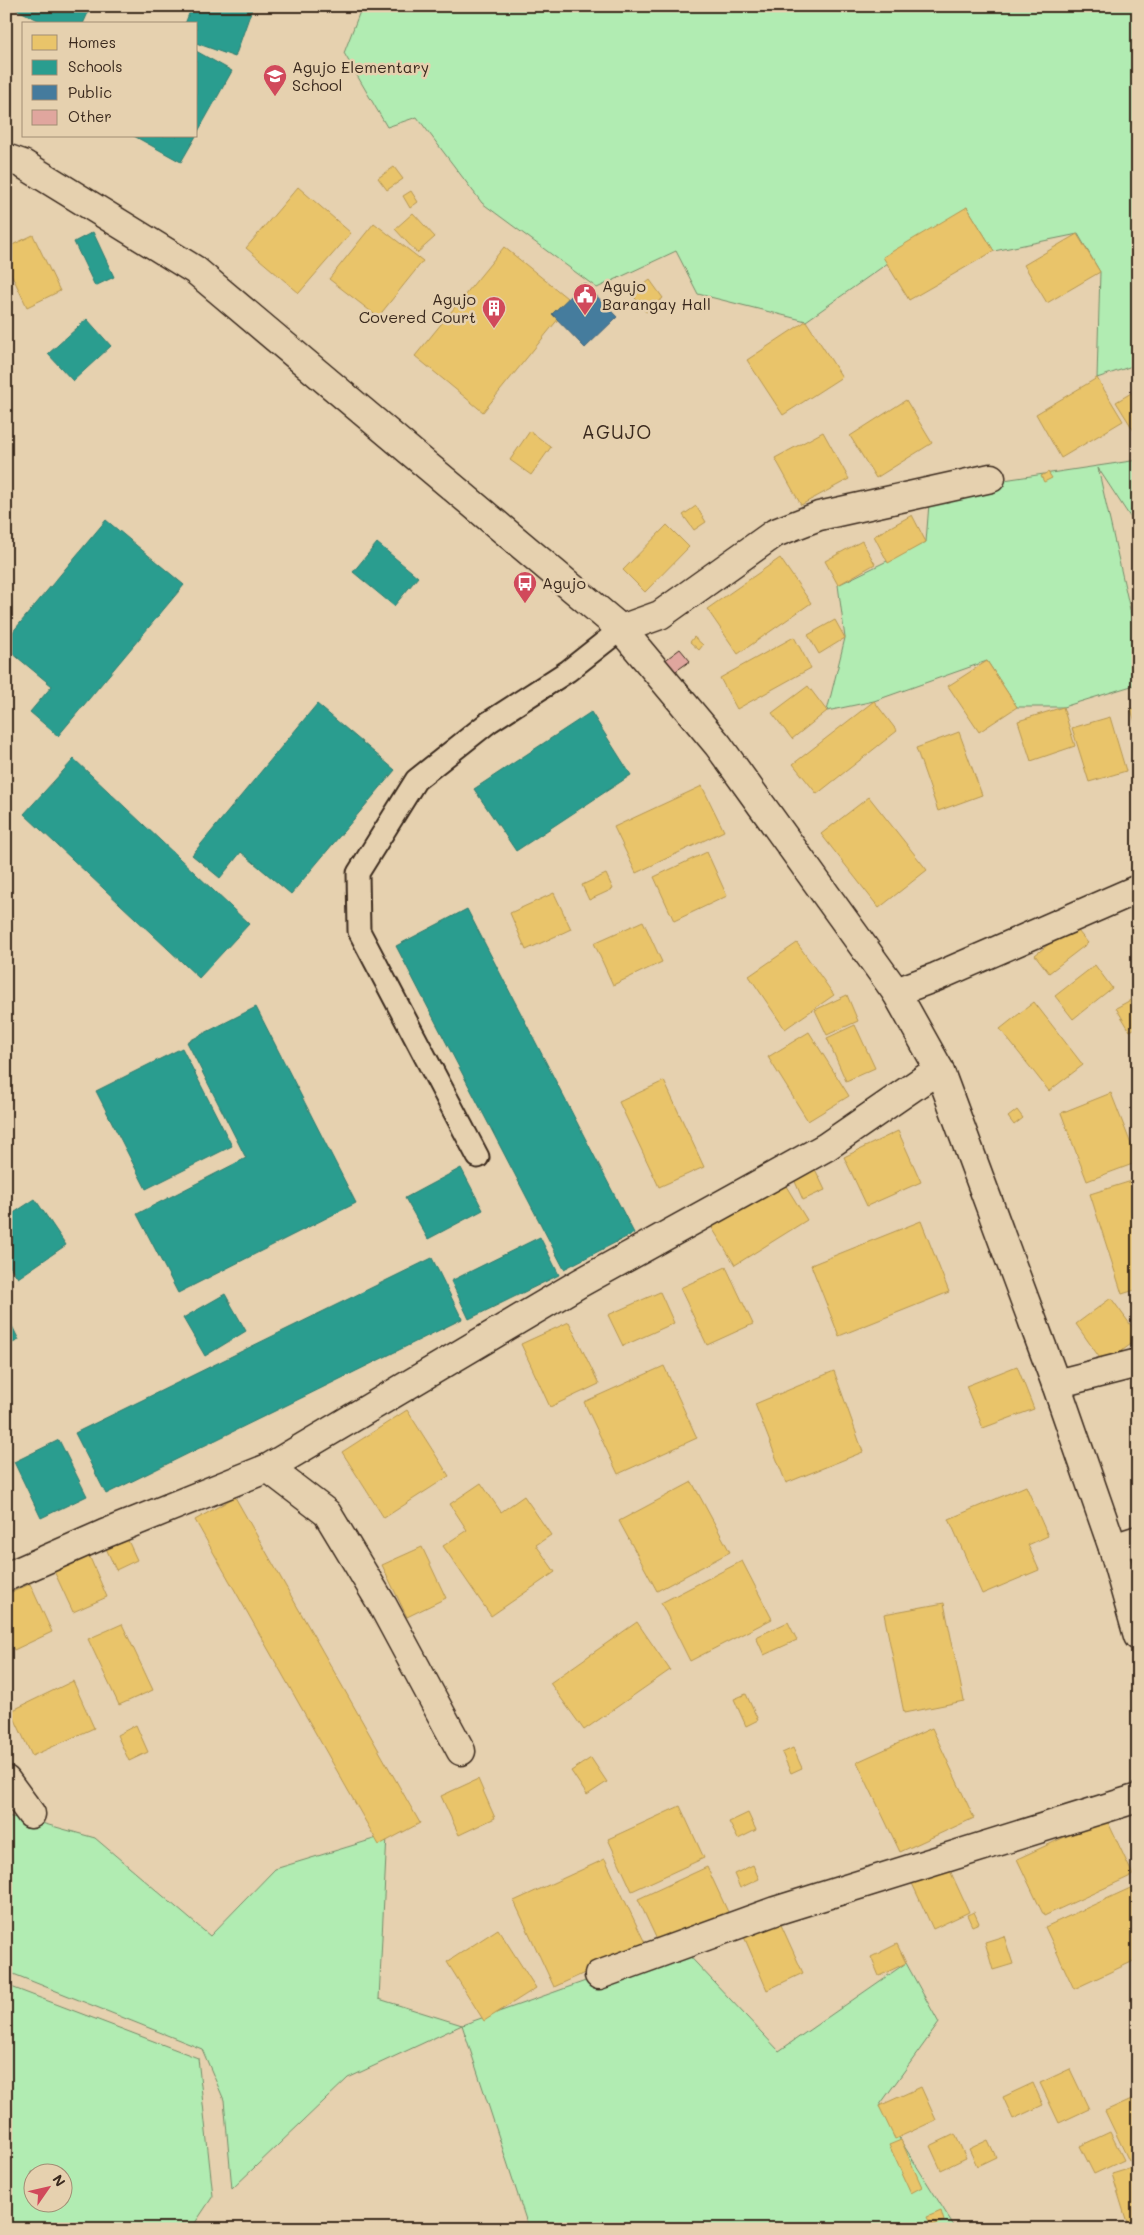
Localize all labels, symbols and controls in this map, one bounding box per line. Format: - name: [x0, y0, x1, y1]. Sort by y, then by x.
- legend: [22, 22, 198, 138]
- text: Homes: [68, 32, 116, 52]
- text: Schools: [68, 56, 123, 76]
- place label: Agujo Elementary School: [292, 56, 429, 95]
- school or university icon: Agujo Elementary School: [262, 63, 288, 97]
- text: Public: [68, 82, 112, 102]
- text: Other: [68, 106, 112, 126]
- place label: Agujo Barangay Hall: [602, 275, 711, 314]
- public building icon: Agujo Barangay Hall: [572, 282, 598, 316]
- place label: Agujo Covered Court: [359, 288, 476, 327]
- building icon: Agujo Covered Court: [481, 295, 507, 329]
- district label: AGUJO: [582, 419, 652, 444]
- bus stop icon: Agujo: [512, 570, 538, 604]
- place label: Agujo: [542, 572, 586, 593]
- north arrow: [22, 2162, 72, 2212]
- text: N: [48, 2171, 70, 2190]

